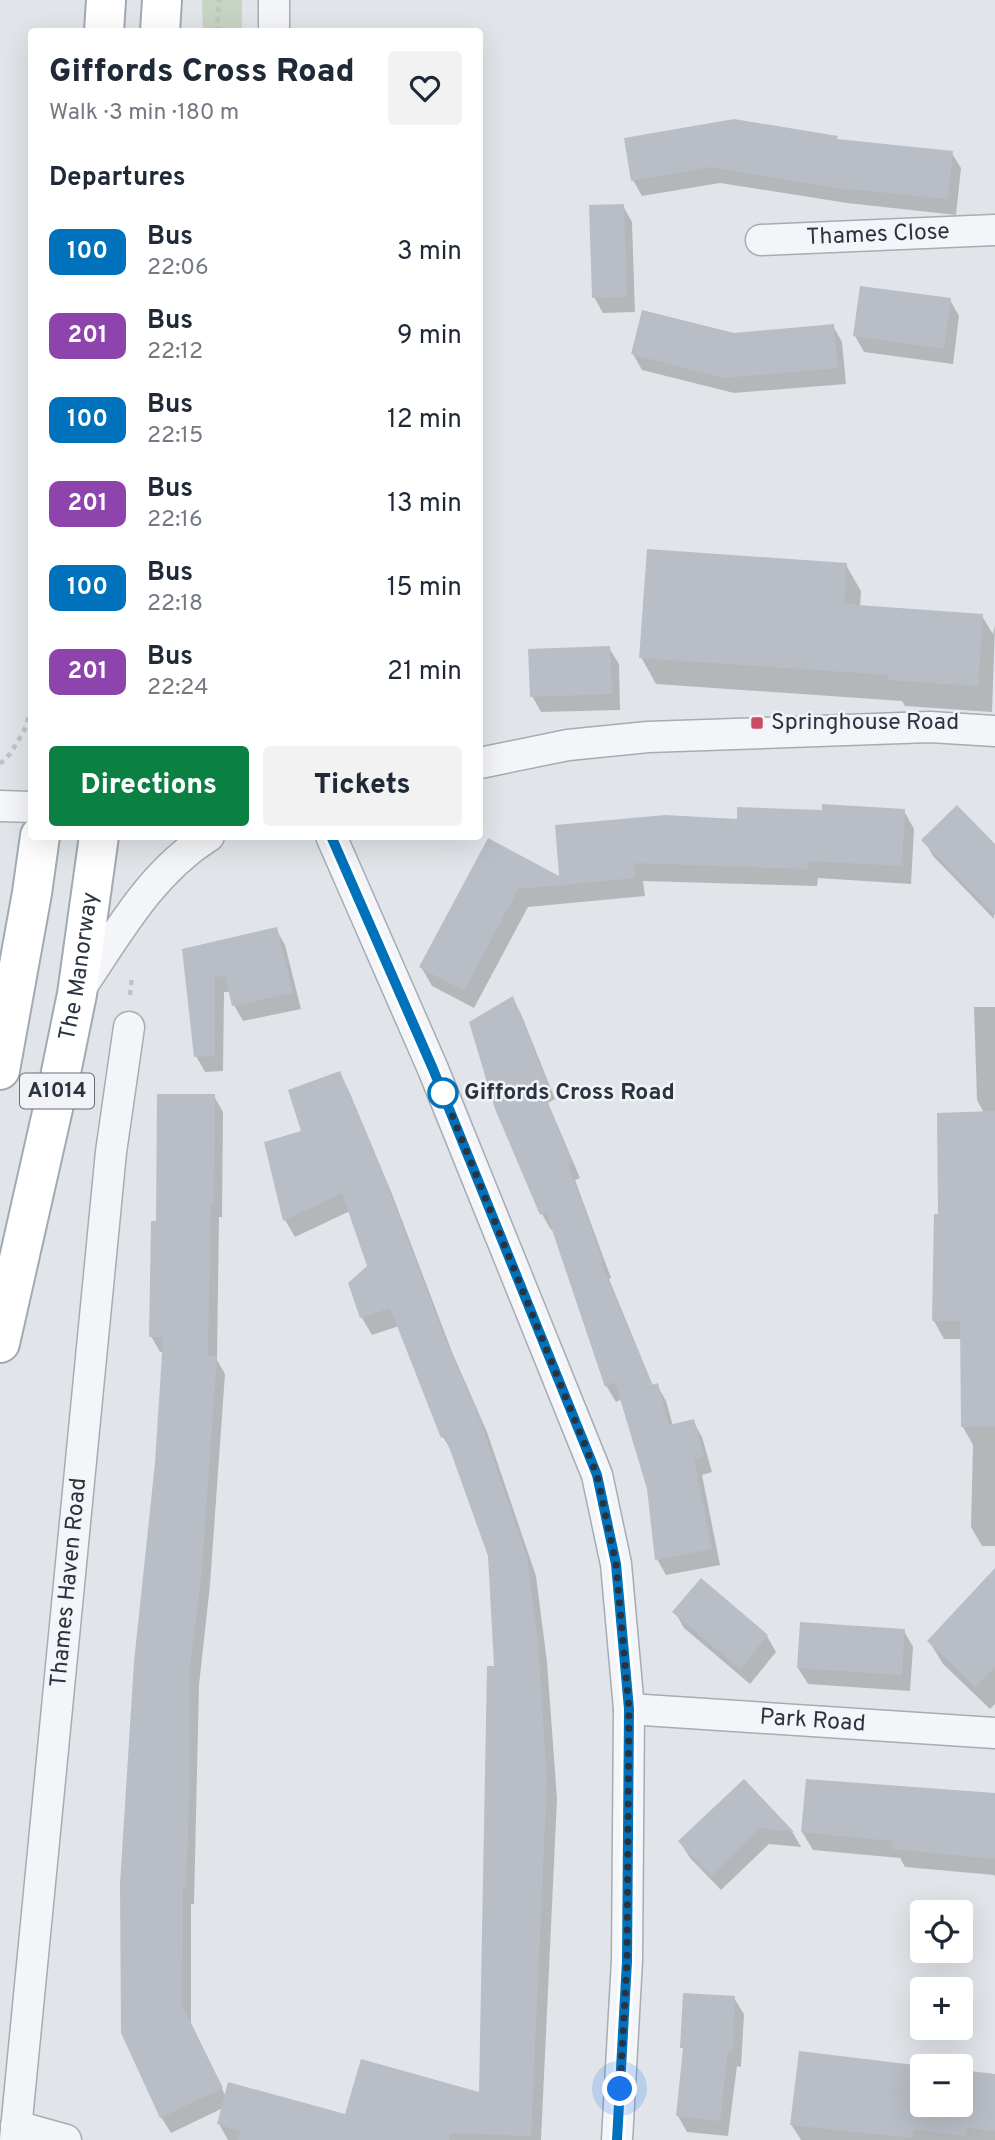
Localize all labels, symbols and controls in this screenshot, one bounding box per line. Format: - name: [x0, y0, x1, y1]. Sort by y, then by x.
- button: heart: [388, 51, 462, 125]
- text: Giffords Cross Road: [49, 52, 355, 94]
- text: Walk · 3 min · 180 m: [49, 99, 239, 128]
- text: Departures: [49, 162, 186, 195]
- street label: Thames Close: [806, 217, 950, 253]
- text: Bus: [147, 221, 193, 254]
- text: 3 min: [397, 236, 462, 269]
- text: 100: [67, 237, 108, 267]
- text: 22:06: [147, 254, 209, 283]
- text: Bus: [147, 305, 193, 338]
- text: 9 min: [397, 320, 462, 353]
- text: 201: [67, 321, 108, 351]
- text: 22:12: [147, 338, 203, 367]
- text: Bus: [147, 389, 193, 422]
- text: 12 min: [387, 404, 462, 437]
- text: 100: [67, 405, 108, 435]
- text: 22:15: [147, 422, 203, 451]
- text: Bus: [147, 473, 193, 506]
- text: 13 min: [387, 488, 462, 521]
- text: 201: [67, 489, 108, 519]
- text: 22:16: [147, 506, 203, 535]
- text: Bus: [147, 557, 193, 590]
- text: 15 min: [387, 572, 462, 605]
- text: 100: [67, 573, 108, 603]
- text: 22:18: [147, 590, 203, 619]
- text: Bus: [147, 641, 193, 674]
- text: 21 min: [387, 656, 462, 689]
- text: 201: [67, 657, 108, 687]
- text: 22:24: [147, 674, 208, 703]
- place label: Springhouse Road: [771, 709, 959, 738]
- marker: Springhouse Road: [749, 715, 765, 731]
- button: Directions: [49, 746, 249, 826]
- button: Tickets: [263, 746, 462, 826]
- street label: The Manorway: [53, 890, 106, 1043]
- road number: A1014: [20, 1074, 94, 1108]
- marker: Giffords Cross Road: [428, 1078, 458, 1108]
- place label: Giffords Cross Road: [464, 1079, 675, 1108]
- street label: Thames Haven Road: [45, 1476, 94, 1689]
- street label: Park Road: [759, 1703, 867, 1739]
- map controls: [910, 1900, 973, 2117]
- button: locate: [910, 1900, 973, 1963]
- button: +: [910, 1977, 973, 2040]
- button: −: [910, 2054, 973, 2117]
- your location: [602, 2071, 637, 2106]

